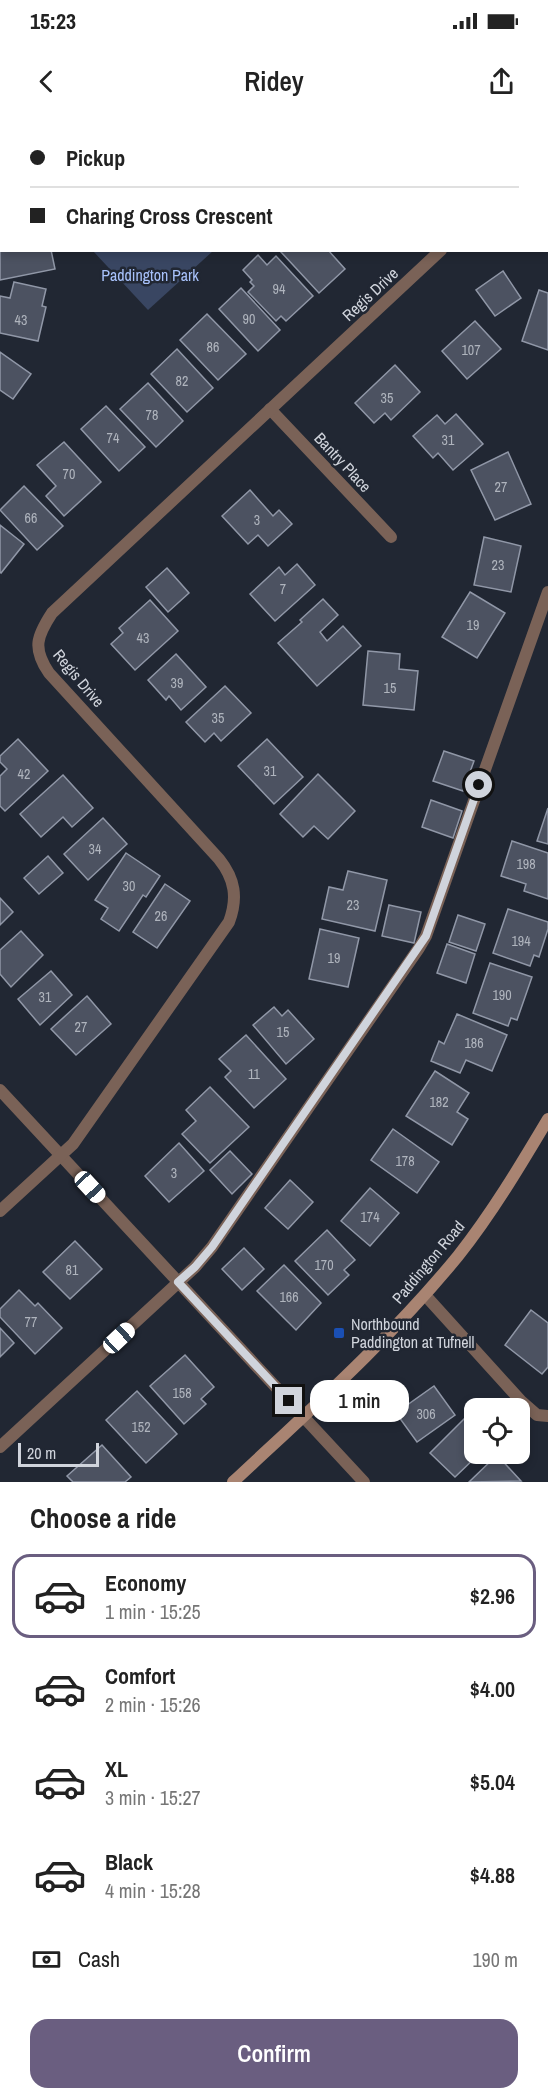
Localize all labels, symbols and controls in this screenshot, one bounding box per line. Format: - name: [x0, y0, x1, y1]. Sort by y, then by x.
- text: 15:23: [30, 6, 76, 36]
- text: Ridey: [244, 63, 304, 99]
- icon: back: [30, 65, 63, 98]
- icon: share: [485, 65, 518, 98]
- text: Pickup: [66, 143, 125, 173]
- text: Charing Cross Crescent: [66, 201, 273, 231]
- street label: Regis Drive: [337, 262, 403, 326]
- park label: Paddington Park: [101, 264, 199, 286]
- house number: 94: [273, 280, 286, 298]
- house number: 90: [243, 310, 255, 328]
- house number: 43: [15, 311, 27, 329]
- house number: 86: [207, 338, 219, 356]
- house number: 107: [461, 341, 481, 359]
- house number: 82: [176, 372, 188, 390]
- house number: 35: [381, 389, 393, 407]
- house number: 78: [146, 406, 158, 424]
- street label: Bantry Place: [310, 427, 376, 497]
- house number: 74: [107, 429, 120, 447]
- house number: 31: [442, 431, 455, 449]
- house number: 70: [63, 465, 75, 483]
- house number: 27: [495, 478, 507, 496]
- house number: 66: [25, 509, 37, 527]
- house number: 3: [254, 511, 260, 529]
- house number: 23: [492, 556, 504, 574]
- house number: 7: [280, 580, 286, 598]
- house number: 19: [467, 616, 479, 634]
- house number: 43: [137, 629, 149, 647]
- street label: Regis Drive: [48, 644, 110, 712]
- house number: 39: [171, 674, 183, 692]
- house number: 15: [384, 679, 396, 697]
- house number: 35: [212, 709, 224, 727]
- house number: 31: [264, 762, 277, 780]
- house number: 42: [18, 765, 30, 783]
- route start: [465, 771, 492, 798]
- house number: 34: [89, 840, 102, 858]
- house number: 198: [516, 855, 536, 873]
- house number: 30: [123, 877, 135, 895]
- house number: 23: [347, 896, 359, 914]
- house number: 26: [155, 907, 167, 925]
- house number: 194: [511, 932, 531, 950]
- house number: 19: [328, 949, 340, 967]
- house number: 190: [492, 986, 512, 1004]
- house number: 31: [39, 988, 52, 1006]
- house number: 27: [75, 1018, 87, 1036]
- house number: 15: [277, 1023, 289, 1041]
- house number: 186: [464, 1034, 484, 1052]
- house number: 11: [248, 1065, 261, 1083]
- house number: 182: [429, 1093, 449, 1111]
- house number: 178: [395, 1152, 415, 1170]
- house number: 3: [171, 1164, 177, 1182]
- car: [71, 1168, 109, 1206]
- house number: 174: [360, 1208, 380, 1226]
- street label: Paddington Road: [387, 1216, 469, 1308]
- house number: 170: [314, 1256, 334, 1274]
- house number: 81: [66, 1261, 79, 1279]
- house number: 166: [279, 1288, 299, 1306]
- house number: 77: [25, 1313, 37, 1331]
- place label: Northbound Paddington at Tufnell: [351, 1313, 474, 1353]
- car: [100, 1319, 138, 1357]
- marker: Northbound Paddington at Tufnell: [332, 1326, 346, 1340]
- callout: 1 min: [310, 1380, 409, 1422]
- house number: 158: [172, 1384, 192, 1402]
- route end: [275, 1387, 302, 1414]
- text: 1 min: [338, 1387, 381, 1414]
- map controls: [464, 1398, 530, 1464]
- button: locate: [464, 1398, 530, 1464]
- house number: 306: [416, 1405, 436, 1423]
- house number: 152: [131, 1418, 151, 1436]
- scale bar: [18, 1440, 99, 1468]
- text: 20 m: [27, 1442, 56, 1464]
- text: Choose a ride: [30, 1500, 176, 1536]
- text: Economy: [105, 1568, 186, 1598]
- icon: car: [33, 1569, 87, 1623]
- text: $2.96: [470, 1581, 515, 1611]
- text: 1 min · 15:25: [105, 1598, 201, 1625]
- text: Comfort: [105, 1661, 175, 1691]
- icon: car: [33, 1662, 87, 1716]
- text: $4.00: [470, 1674, 515, 1704]
- text: 2 min · 15:26: [105, 1691, 201, 1718]
- text: XL: [105, 1754, 128, 1784]
- icon: car: [33, 1755, 87, 1809]
- text: $5.04: [470, 1767, 515, 1797]
- text: 3 min · 15:27: [105, 1784, 201, 1811]
- text: Black: [105, 1847, 153, 1877]
- icon: car: [33, 1848, 87, 1902]
- text: $4.88: [470, 1860, 515, 1890]
- text: 4 min · 15:28: [105, 1877, 201, 1904]
- icon: cash: [30, 1943, 63, 1976]
- text: Cash: [78, 1944, 120, 1974]
- text: 190 m: [472, 1946, 518, 1973]
- button: Confirm: [30, 2019, 518, 2088]

